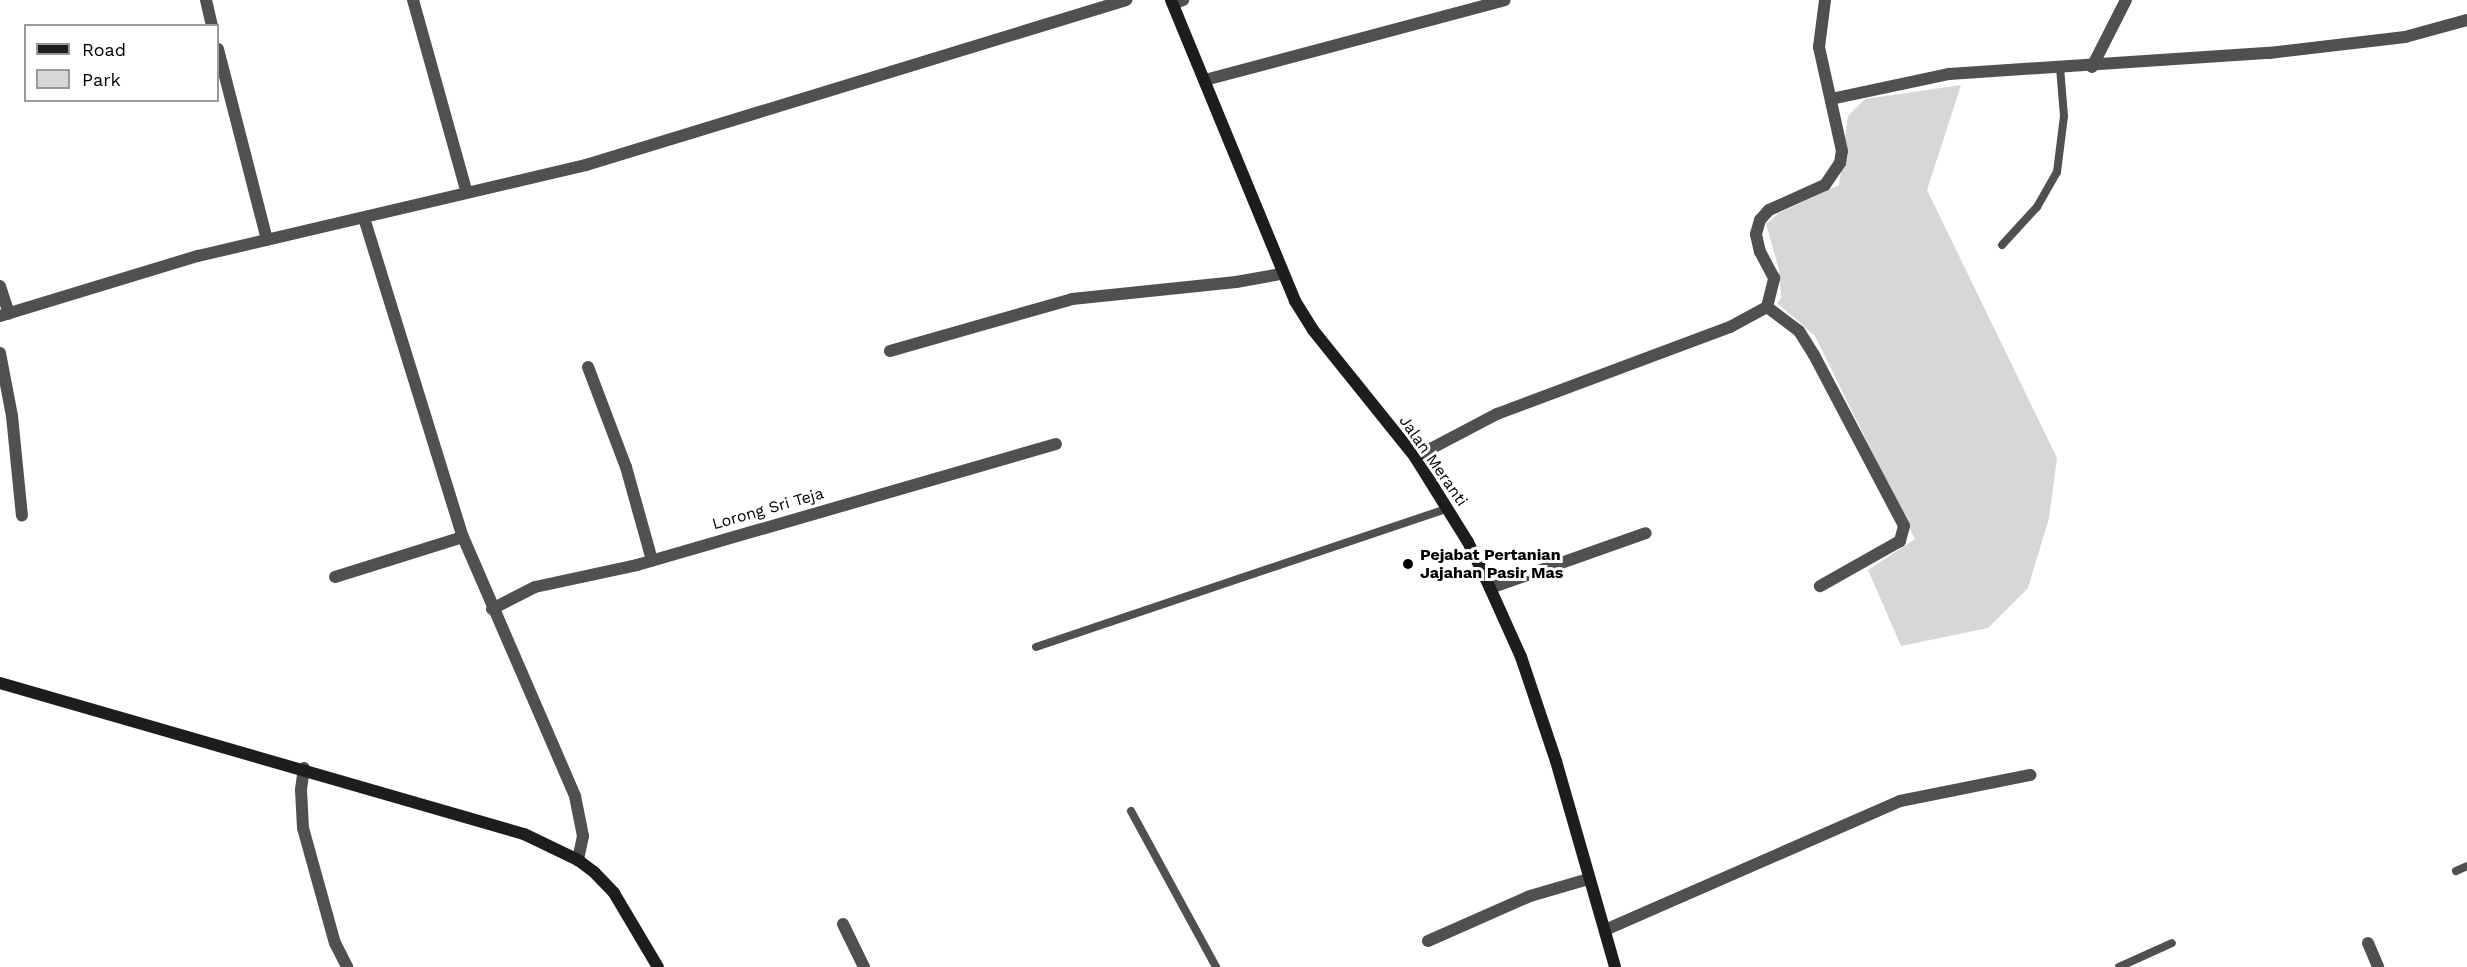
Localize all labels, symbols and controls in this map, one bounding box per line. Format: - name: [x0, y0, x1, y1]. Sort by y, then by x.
- legend: [24, 24, 219, 102]
- text: Road: [82, 39, 126, 60]
- text: Park: [82, 69, 121, 90]
- street label: Jalan Meranti: [1395, 412, 1471, 510]
- street label: Lorong Sri Teja: [710, 484, 826, 534]
- place label: Pejabat Pertanian Jajahan Pasir Mas: [1420, 545, 1564, 583]
- marker: Pejabat Pertanian Jajahan Pasir Mas: [1401, 557, 1415, 571]

